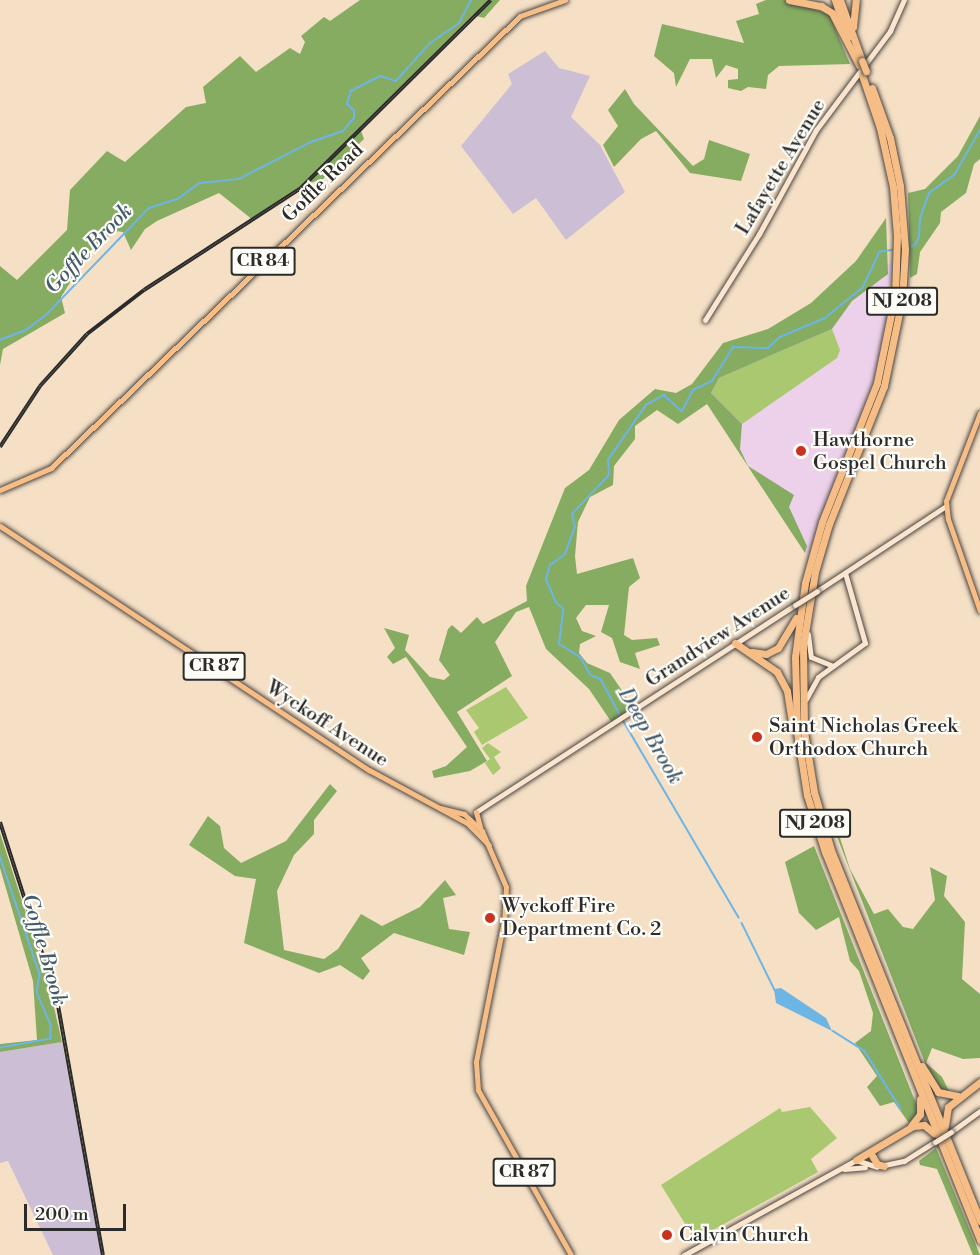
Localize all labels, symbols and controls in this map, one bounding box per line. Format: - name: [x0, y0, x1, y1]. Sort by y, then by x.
- street label: Lafayette Avenue: [731, 95, 831, 239]
- street label: Goffle Road: [277, 138, 369, 228]
- water label: Goffle Brook: [40, 199, 138, 299]
- road number: CR 84: [230, 246, 296, 276]
- road number: NJ 208: [866, 286, 938, 316]
- place label: Hawthorne Gospel Church: [813, 428, 947, 475]
- marker: Hawthorne Gospel Church: [794, 444, 808, 458]
- street label: Grandview Avenue: [641, 581, 795, 693]
- road number: CR 87: [182, 651, 246, 681]
- street label: Wyckoff Avenue: [261, 675, 393, 773]
- water label: Deep Brook: [612, 683, 688, 789]
- place label: Saint Nicholas Greek Orthodox Church: [769, 714, 958, 761]
- marker: Saint Nicholas Greek Orthodox Church: [750, 730, 764, 744]
- road number: NJ 208: [779, 808, 851, 838]
- water label: Goffle Brook: [16, 891, 72, 1009]
- place label: Wyckoff Fire Department Co. 2: [502, 894, 662, 941]
- marker: Wyckoff Fire Department Co. 2: [483, 911, 497, 925]
- road number: CR 87: [492, 1157, 556, 1187]
- scale bar: [27, 1192, 129, 1230]
- text: 200 m: [35, 1203, 89, 1226]
- place label: Calvin Church: [679, 1223, 809, 1247]
- marker: Calvin Church: [660, 1228, 674, 1242]

